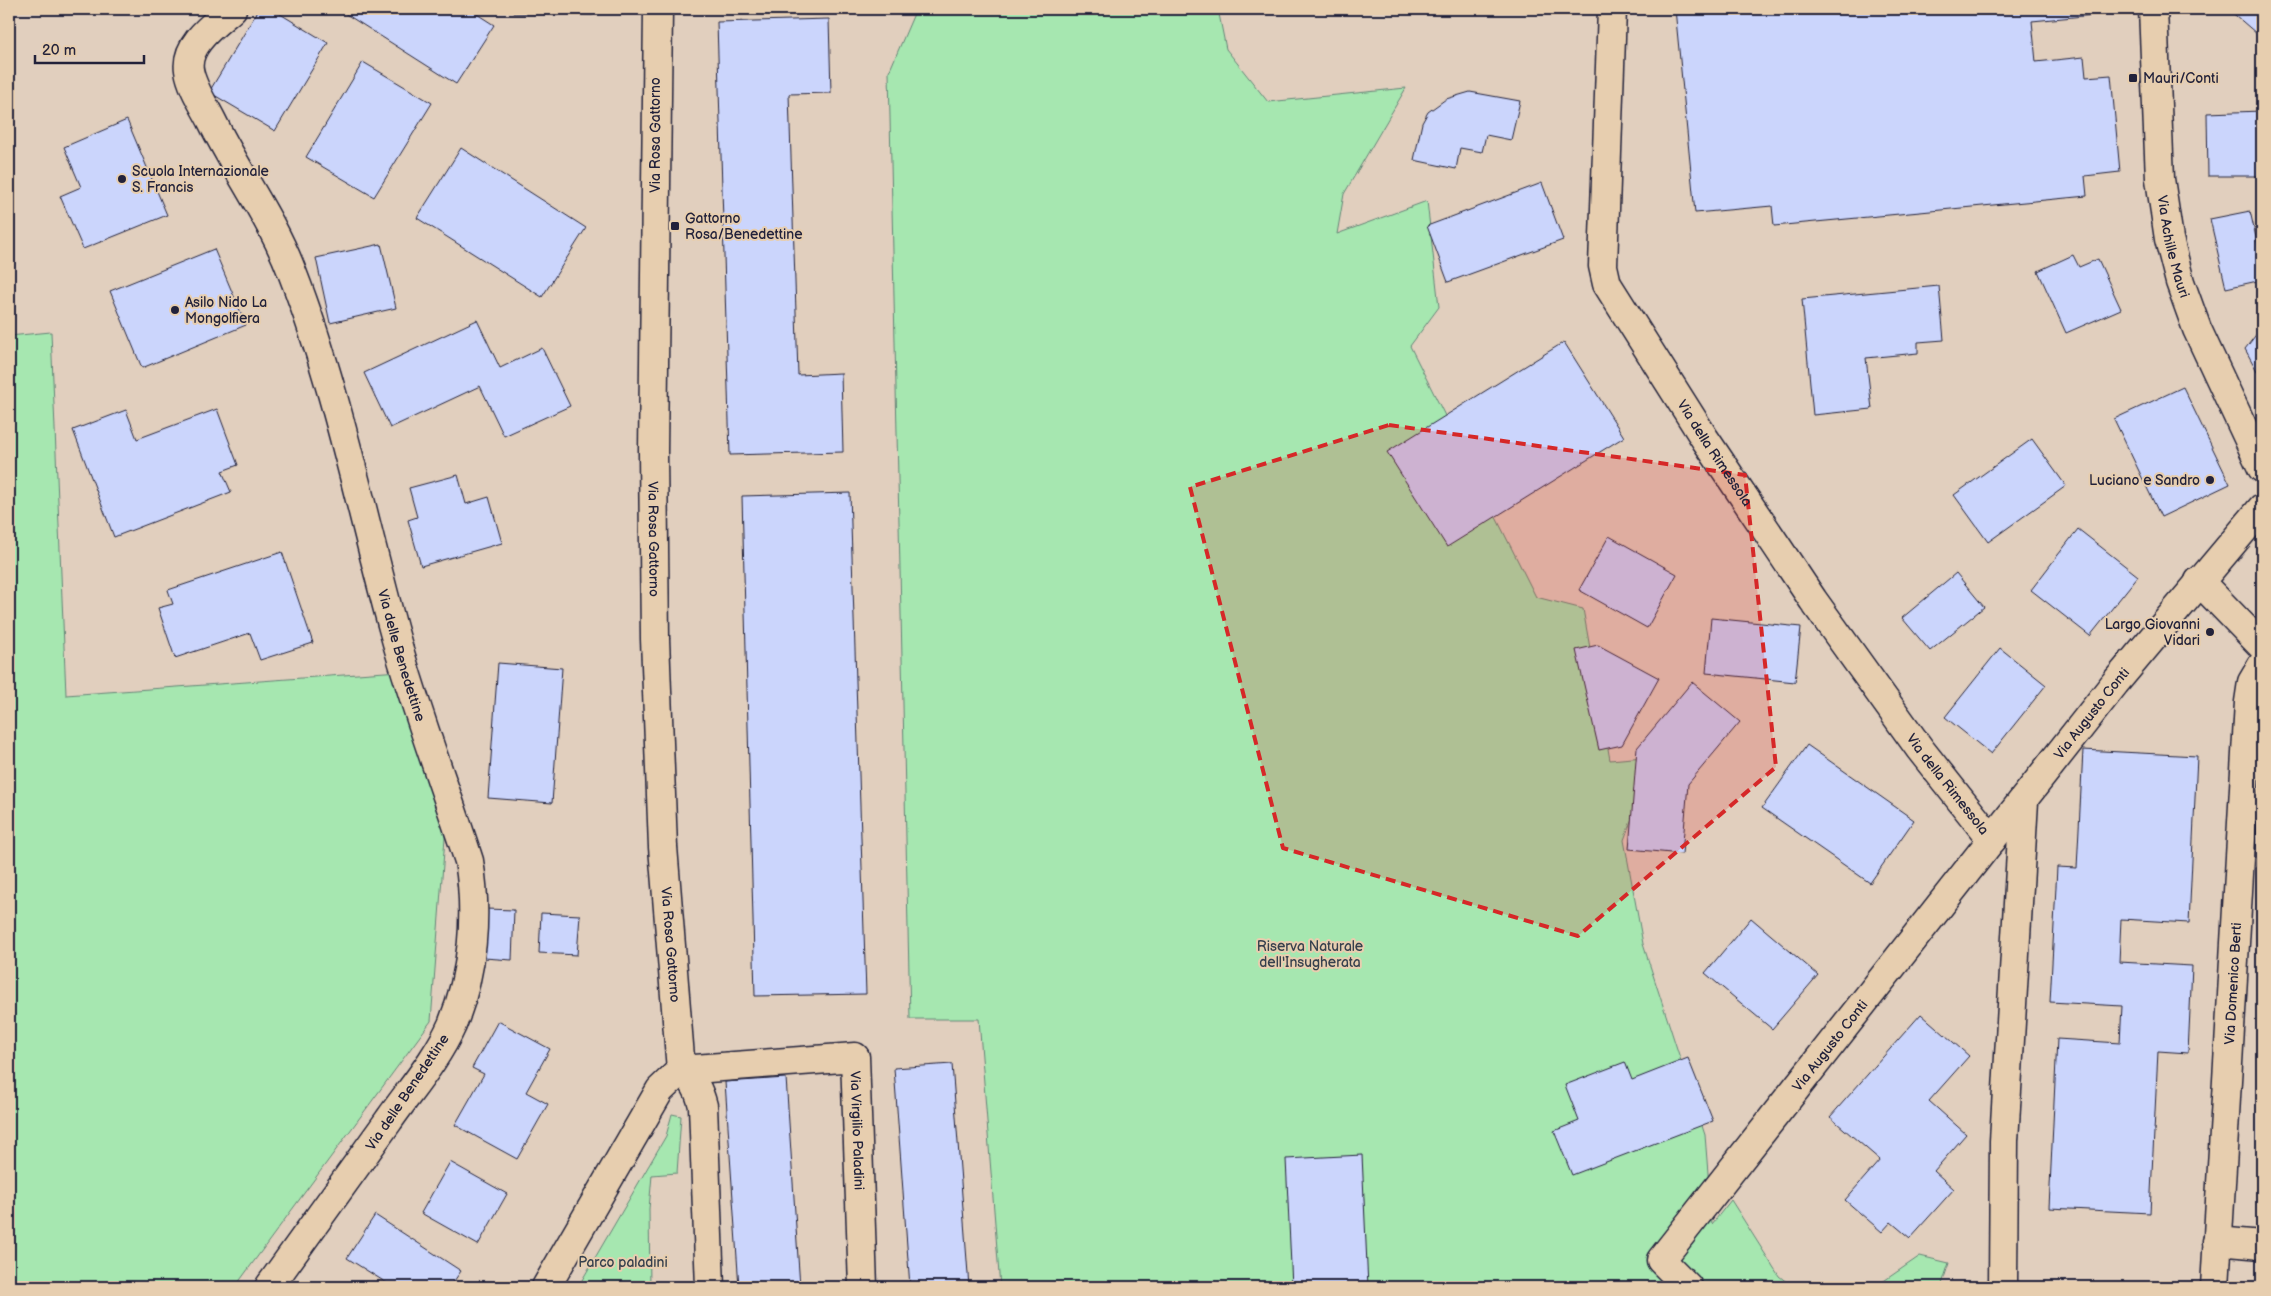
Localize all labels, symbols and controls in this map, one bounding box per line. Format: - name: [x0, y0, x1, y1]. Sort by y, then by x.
- scale bar: [35, 32, 144, 64]
- text: 20 m: [42, 41, 76, 60]
- place label: Mauri/Conti: [2143, 70, 2219, 87]
- marker: Mauri/Conti: [2127, 72, 2139, 84]
- street label: Via Rosa Gattorno: [647, 77, 664, 193]
- place label: Scuola Internazionale S. Francis: [132, 163, 269, 196]
- marker: Scuola Internazionale S. Francis: [116, 173, 128, 185]
- street label: Via Achille Mauri: [2154, 194, 2193, 300]
- place label: Gattorno Rosa/Benedettine: [685, 210, 803, 243]
- marker: Gattorno Rosa/Benedettine: [669, 220, 681, 232]
- place label: Asilo Nido La Mongolfiera: [185, 294, 267, 327]
- marker: Asilo Nido La Mongolfiera: [169, 304, 181, 316]
- street label: Via della Rimessola: [1673, 397, 1756, 510]
- place label: Luciano e Sandro: [2089, 472, 2200, 489]
- marker: Luciano e Sandro: [2204, 474, 2216, 486]
- street label: Via Rosa Gattorno: [644, 481, 663, 597]
- street label: Via delle Benedettine: [374, 588, 429, 724]
- place label: Largo Giovanni Vidari: [2105, 616, 2200, 649]
- marker: Largo Giovanni Vidari: [2204, 626, 2216, 638]
- street label: Via Augusto Conti: [2050, 664, 2133, 763]
- street label: Via della Rimessola: [1903, 730, 1992, 838]
- street label: Via Rosa Gattorno: [657, 886, 684, 1003]
- street label: Via Domenico Berti: [2221, 922, 2245, 1045]
- park label: Riserva Naturale dell'Insugherata: [1257, 938, 1363, 971]
- street label: Via Augusto Conti: [1789, 997, 1871, 1095]
- street label: Via delle Benedettine: [362, 1031, 453, 1154]
- street label: Via Virgilio Paladini: [846, 1071, 868, 1190]
- park label: Parco paladini: [578, 1254, 668, 1271]

